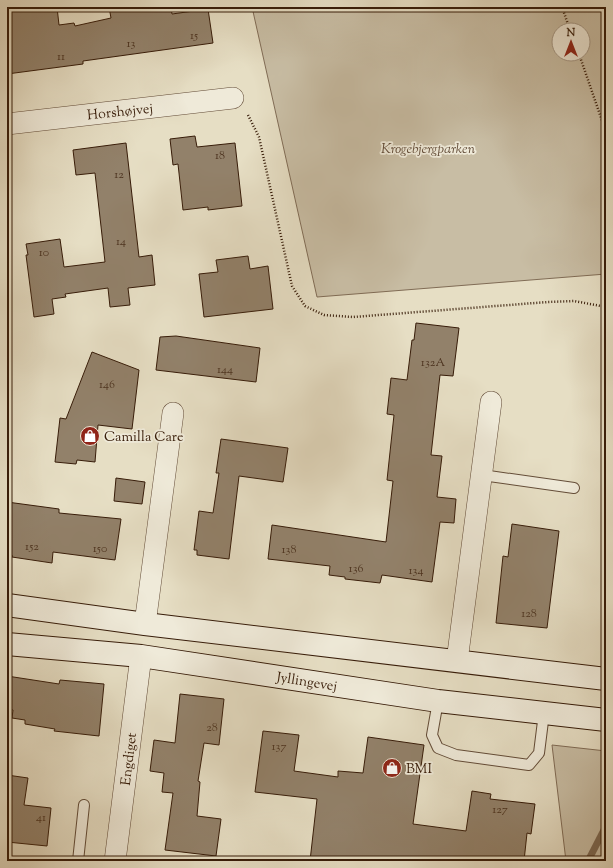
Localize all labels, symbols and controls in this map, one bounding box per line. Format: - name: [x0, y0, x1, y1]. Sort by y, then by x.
- north arrow: [551, 22, 591, 62]
- text: N: [566, 25, 576, 41]
- house number: 15: [190, 27, 198, 45]
- house number: 13: [127, 35, 136, 53]
- house number: 11: [57, 48, 65, 66]
- street label: Horshøjvej: [86, 100, 154, 126]
- park label: Krogebjergparken: [381, 140, 476, 160]
- house number: 18: [215, 147, 225, 165]
- house number: 12: [114, 166, 124, 184]
- house number: 14: [116, 233, 126, 251]
- house number: 10: [39, 244, 49, 262]
- house number: 132A: [421, 354, 445, 372]
- house number: 144: [217, 361, 233, 379]
- house number: 146: [99, 376, 115, 394]
- shop icon: Camilla Care: [79, 425, 101, 447]
- place label: Camilla Care: [104, 428, 183, 448]
- house number: 152: [25, 538, 39, 556]
- house number: 150: [93, 540, 107, 558]
- house number: 138: [282, 541, 296, 559]
- house number: 136: [349, 560, 363, 578]
- house number: 134: [409, 562, 423, 580]
- house number: 128: [521, 605, 537, 623]
- street label: Jyllingevej: [274, 668, 338, 698]
- house number: 28: [206, 719, 218, 737]
- street label: Engdiget: [117, 731, 143, 787]
- house number: 137: [272, 738, 286, 756]
- shop icon: BMI: [381, 757, 403, 779]
- place label: BMI: [406, 760, 432, 780]
- house number: 127: [492, 801, 508, 819]
- house number: 41: [36, 809, 46, 827]

